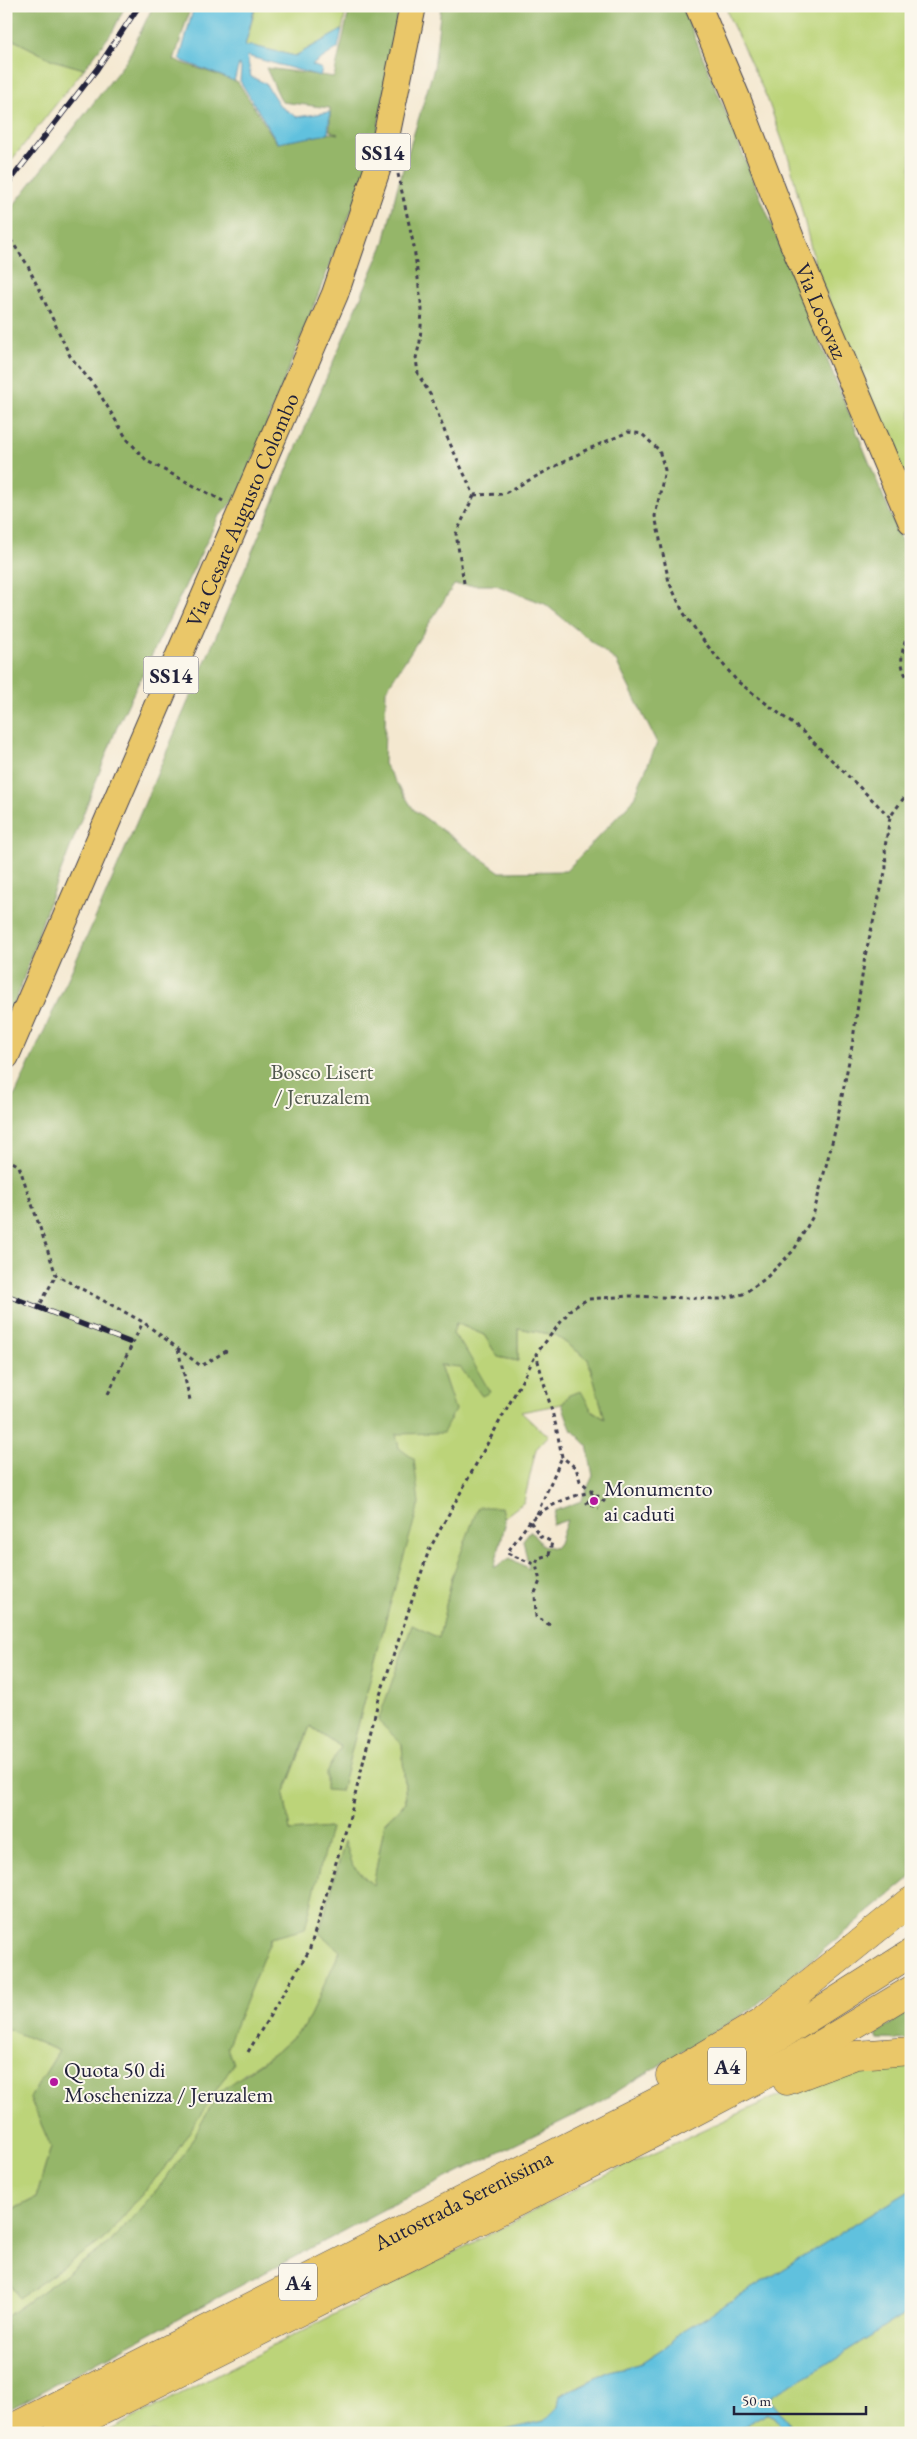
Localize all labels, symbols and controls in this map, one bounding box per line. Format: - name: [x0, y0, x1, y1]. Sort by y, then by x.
- road number: SS14: [356, 134, 410, 170]
- street label: Via Locovaz: [788, 258, 855, 364]
- street label: Via Cesare Augusto Colombo: [178, 388, 305, 631]
- road number: SS14: [144, 656, 198, 694]
- park label: Bosco Lisert / Jeruzalem: [271, 1057, 374, 1111]
- place label: Monumento ai caduti: [604, 1474, 713, 1528]
- marker: Monumento ai caduti: [588, 1495, 600, 1507]
- road number: A4: [708, 2048, 746, 2084]
- place label: Quota 50 di Moschenizza / Jeruzalem: [64, 2055, 273, 2109]
- marker: Quota 50 di Moschenizza / Jeruzalem: [48, 2076, 60, 2088]
- street label: Autostrada Serenissima: [368, 2142, 557, 2257]
- road number: A4: [279, 2264, 317, 2300]
- scale bar: [734, 2384, 867, 2416]
- text: 50 m: [742, 2391, 771, 2410]

